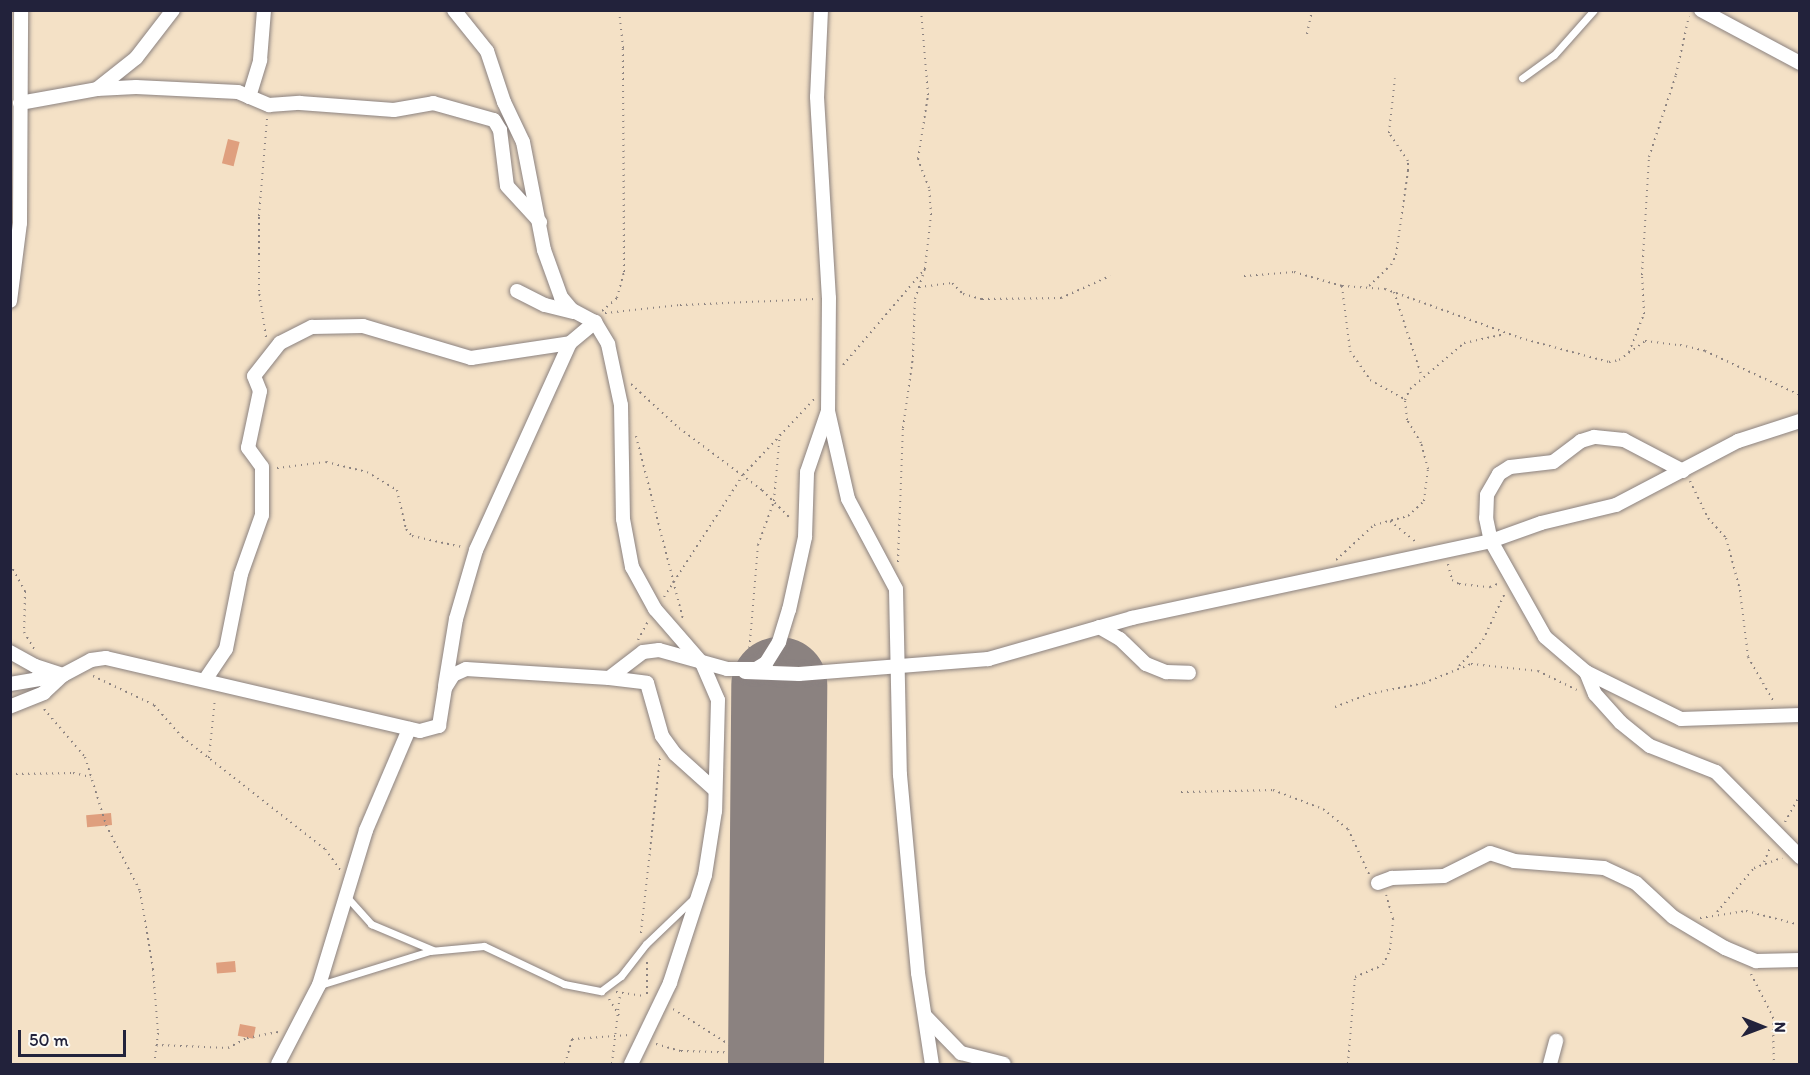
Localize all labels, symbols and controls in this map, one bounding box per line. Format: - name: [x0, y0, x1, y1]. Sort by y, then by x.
- north arrow: [1732, 997, 1792, 1057]
- scale bar: [21, 1018, 129, 1056]
- text: N: [1771, 1022, 1790, 1033]
- text: 50 m: [29, 1029, 69, 1051]

